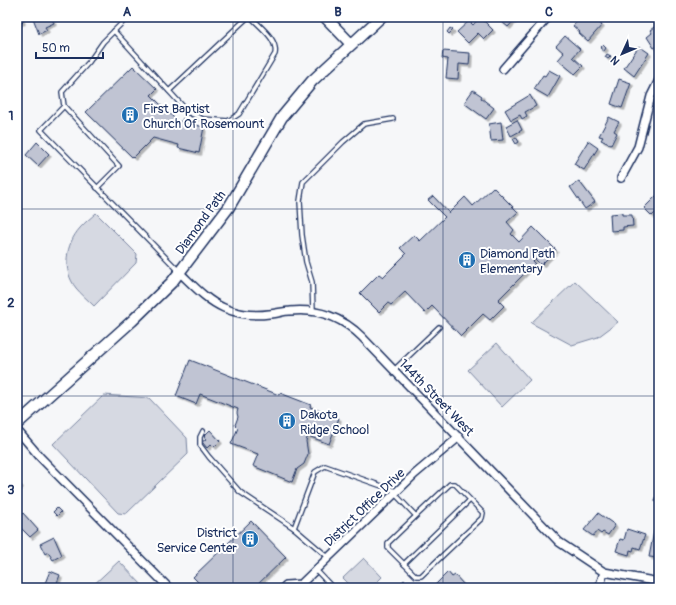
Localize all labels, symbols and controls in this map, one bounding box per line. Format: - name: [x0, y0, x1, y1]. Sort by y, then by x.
- text: A: [123, 4, 132, 20]
- text: B: [334, 4, 342, 20]
- text: C: [545, 4, 553, 20]
- scale bar: [36, 34, 103, 60]
- north arrow: [602, 34, 642, 74]
- text: 50 m: [42, 41, 70, 56]
- text: N: [608, 53, 622, 68]
- place label: First Baptist Church Of Rosemount: [143, 101, 265, 132]
- building icon: First Baptist Church Of Rosemount: [120, 105, 140, 125]
- text: 1: [8, 108, 14, 124]
- street label: Diamond Path: [172, 188, 229, 258]
- place label: Diamond Path Elementary: [480, 246, 555, 277]
- building icon: Diamond Path Elementary: [457, 250, 477, 270]
- text: 2: [7, 295, 15, 311]
- street label: 144th Street West: [395, 356, 478, 440]
- place label: Dakota Ridge School: [300, 407, 369, 438]
- building icon: Dakota Ridge School: [277, 411, 297, 431]
- street label: District Office Drive: [321, 465, 409, 550]
- text: 3: [7, 482, 15, 498]
- place label: District Service Center: [157, 525, 238, 556]
- building icon: District Service Center: [240, 529, 260, 549]

